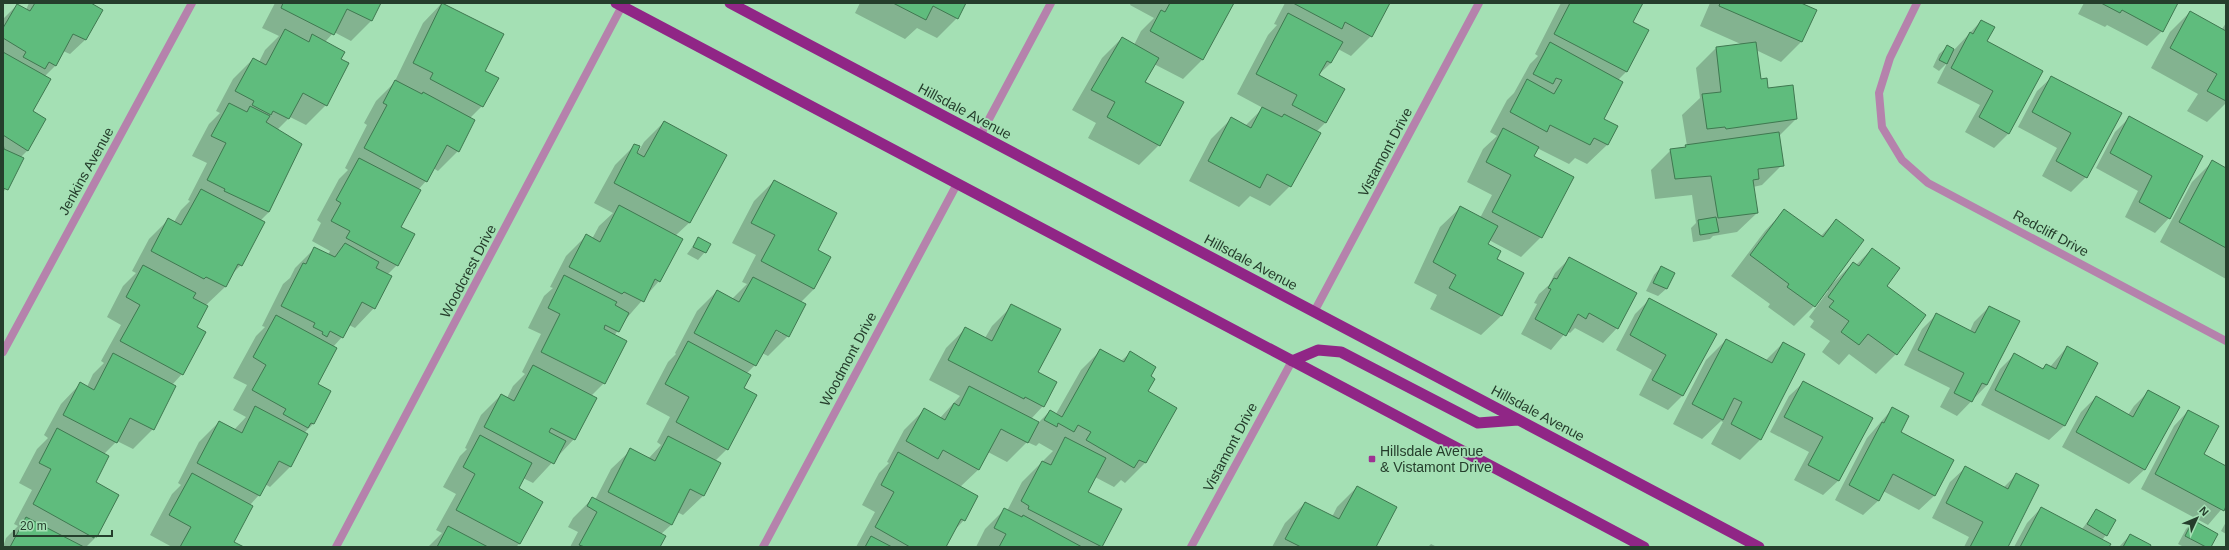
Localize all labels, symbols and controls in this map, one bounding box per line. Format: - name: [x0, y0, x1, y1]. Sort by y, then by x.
- street label: Hillsdale Avenue: [916, 80, 1015, 142]
- street label: Vistamont Drive: [1355, 105, 1415, 199]
- street label: Jenkins Avenue: [55, 124, 117, 218]
- street label: Redcliff Drive: [2011, 206, 2092, 260]
- street label: Woodcrest Drive: [437, 221, 499, 320]
- street label: Hillsdale Avenue: [1202, 231, 1301, 293]
- street label: Woodmont Drive: [817, 309, 880, 409]
- street label: Hillsdale Avenue: [1489, 382, 1588, 444]
- street label: Vistamont Drive: [1200, 400, 1260, 494]
- place label: Hillsdale Avenue & Vistamont Drive: [1380, 443, 1492, 475]
- marker: Hillsdale Avenue & Vistamont Drive: [1367, 454, 1377, 464]
- north arrow: [2177, 498, 2217, 538]
- text: N: [2197, 504, 2211, 518]
- scale bar: [14, 512, 112, 538]
- text: 20 m: [20, 519, 47, 533]

